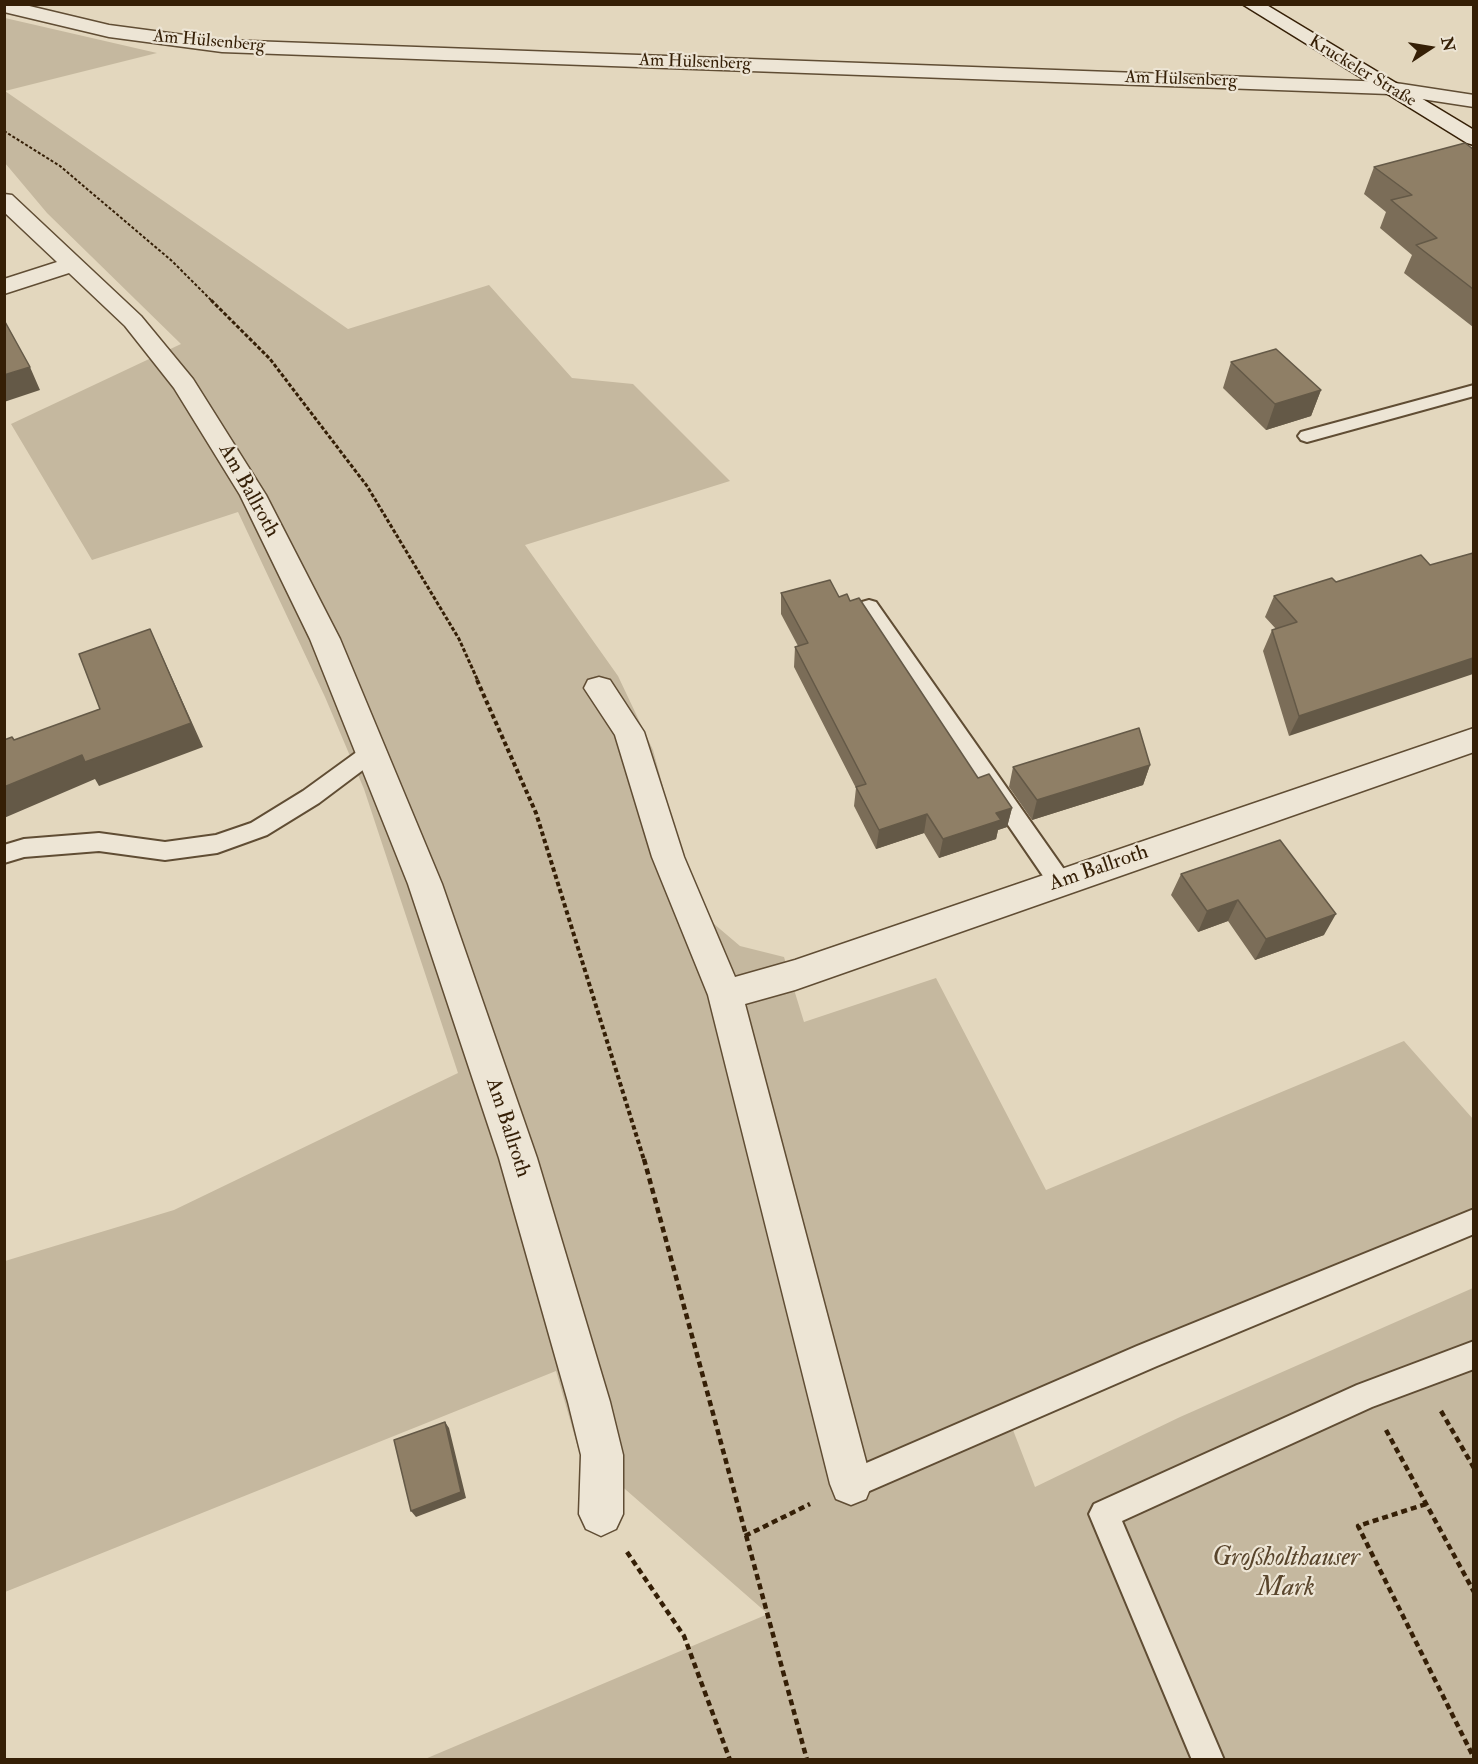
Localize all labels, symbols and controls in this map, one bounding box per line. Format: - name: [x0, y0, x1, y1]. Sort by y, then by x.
- north arrow: [1400, 18, 1460, 78]
- street label: Am Hülsenberg: [152, 26, 266, 58]
- street label: Kruckeler Straße: [1304, 31, 1420, 113]
- text: N: [1436, 35, 1459, 53]
- street label: Am Hülsenberg: [638, 50, 752, 76]
- street label: Am Hülsenberg: [1124, 67, 1238, 93]
- street label: Am Ballroth: [212, 440, 284, 542]
- street label: Am Ballroth: [1046, 840, 1152, 898]
- street label: Am Ballroth: [479, 1075, 535, 1181]
- park label: Großholthauser Mark: [1212, 1543, 1360, 1604]

